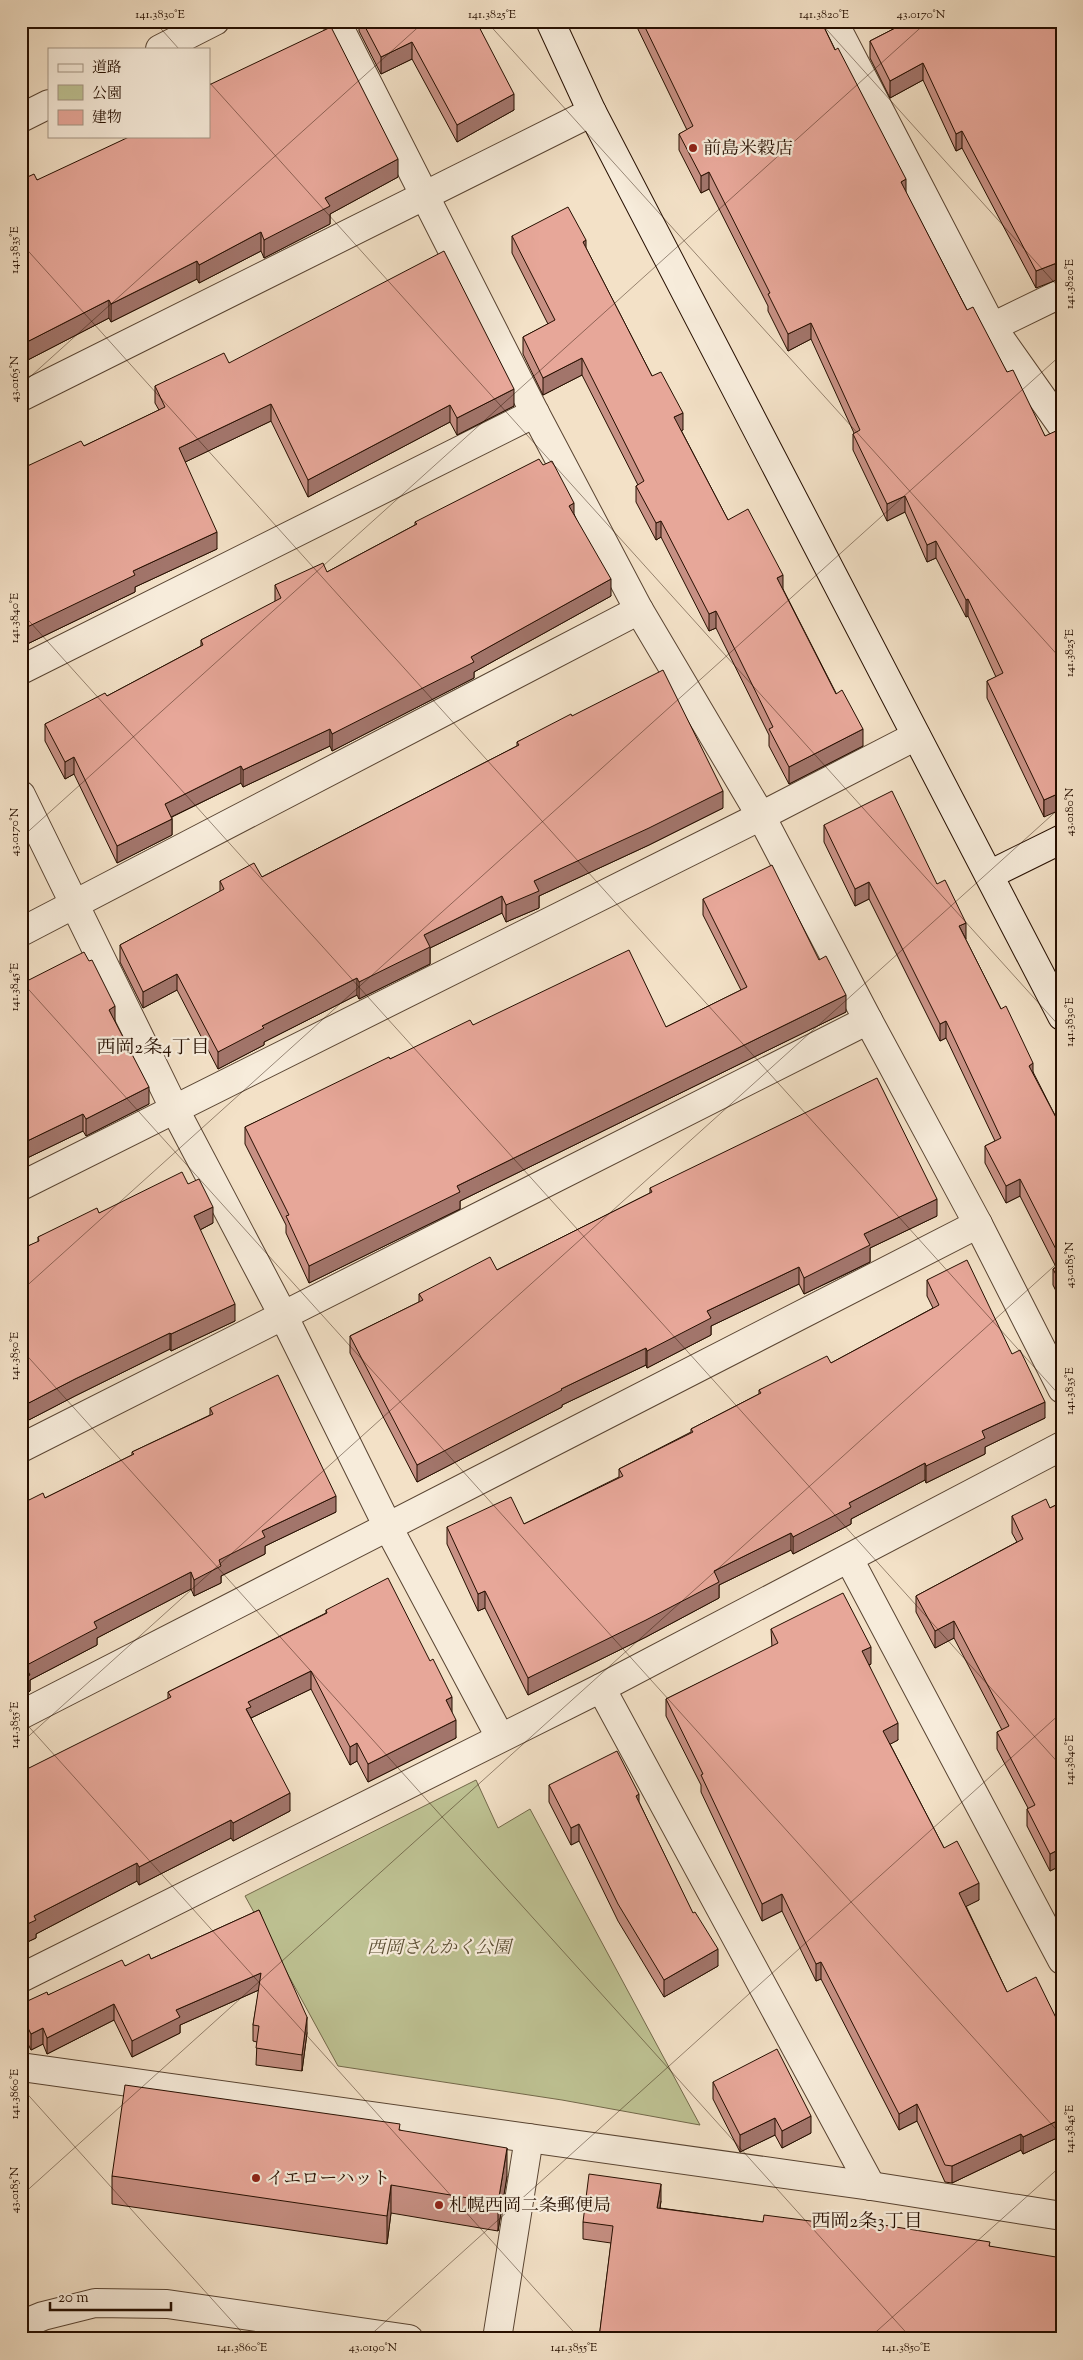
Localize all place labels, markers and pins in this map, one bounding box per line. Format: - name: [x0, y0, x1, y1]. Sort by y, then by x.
- place label: 前島米穀店: [703, 137, 793, 163]
- marker: 前島米穀店: [687, 142, 699, 154]
- place label: イエローハット: [266, 2167, 390, 2193]
- marker: イエローハット: [250, 2172, 262, 2184]
- place label: 札幌西岡二条郵便局: [449, 2194, 611, 2220]
- marker: 札幌西岡二条郵便局: [433, 2199, 445, 2211]

